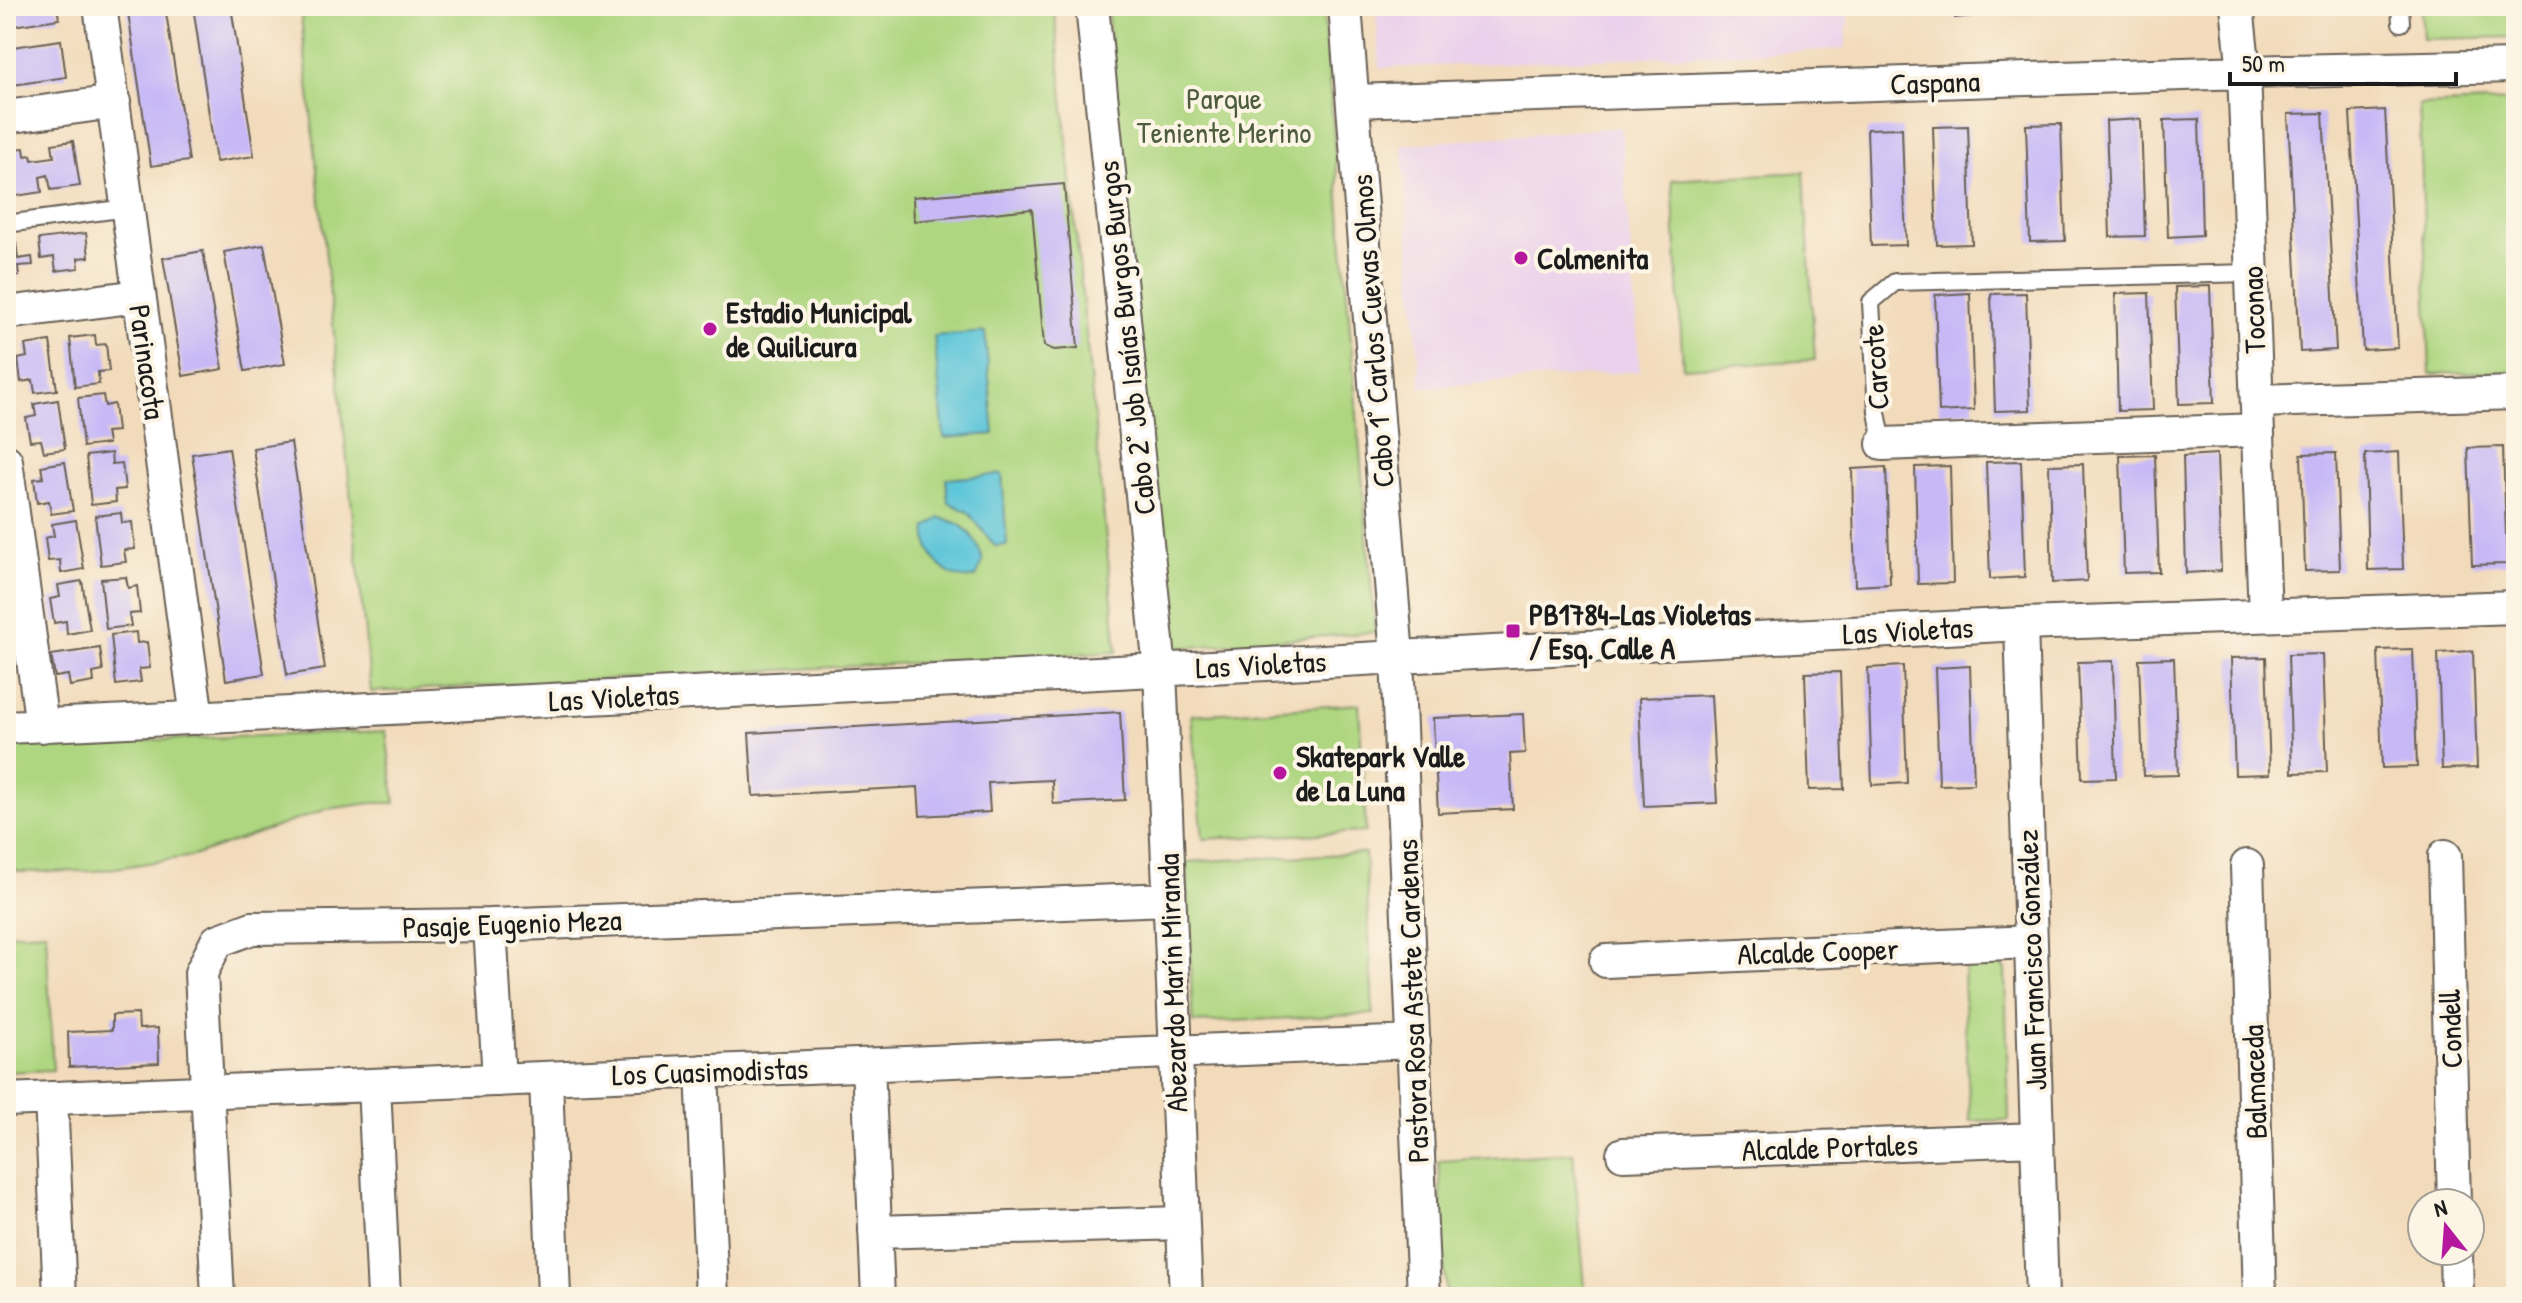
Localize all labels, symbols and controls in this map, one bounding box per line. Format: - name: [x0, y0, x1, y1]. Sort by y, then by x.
- scale bar: [2230, 36, 2456, 86]
- text: 50 m: [2242, 47, 2285, 79]
- street label: Caspana: [1889, 60, 1981, 104]
- park label: Parque Teniente Merino: [1137, 78, 1311, 152]
- street label: Cabo 2° Job Isaías Burgos Burgos: [1088, 159, 1164, 517]
- street label: Cabo 1° Carlos Cuevas Olmos: [1341, 173, 1403, 489]
- place label: Colmenita: [1537, 238, 1648, 278]
- marker: Colmenita: [1512, 249, 1530, 267]
- street label: Toconao: [2231, 266, 2275, 354]
- place label: Estadio Municipal de Quilicura: [726, 292, 912, 366]
- street label: Parinacota: [120, 302, 176, 422]
- marker: Estadio Municipal de Quilicura: [701, 320, 719, 338]
- street label: Carcote: [1852, 323, 1898, 411]
- place label: PB1784-Las Violetas / Esq. Calle A: [1529, 594, 1752, 669]
- street label: Las Violetas: [1842, 607, 1974, 653]
- marker: PB1784-Las Violetas / Esq. Calle A: [1504, 622, 1522, 640]
- street label: Las Violetas: [1195, 641, 1327, 687]
- street label: Las Violetas: [548, 674, 680, 720]
- place label: Skatepark Valle de La Luna: [1296, 736, 1465, 810]
- marker: Skatepark Valle de La Luna: [1271, 764, 1289, 782]
- street label: Juan Francisco González: [2006, 829, 2056, 1091]
- street label: Pastora Rosa Astete Cardenas: [1386, 838, 1438, 1164]
- street label: Abezardo Marín Miranda: [1147, 853, 1197, 1113]
- street label: Pasaje Eugenio Meza: [402, 899, 623, 947]
- street label: Alcalde Cooper: [1737, 928, 1900, 974]
- street label: Condell: [2429, 988, 2471, 1069]
- street label: Balmaceda: [2232, 1024, 2276, 1140]
- street label: Los Cuasimodistas: [611, 1048, 809, 1094]
- street label: Alcalde Portales: [1741, 1124, 1919, 1170]
- north arrow: [2406, 1187, 2486, 1267]
- text: N: [2430, 1192, 2450, 1224]

